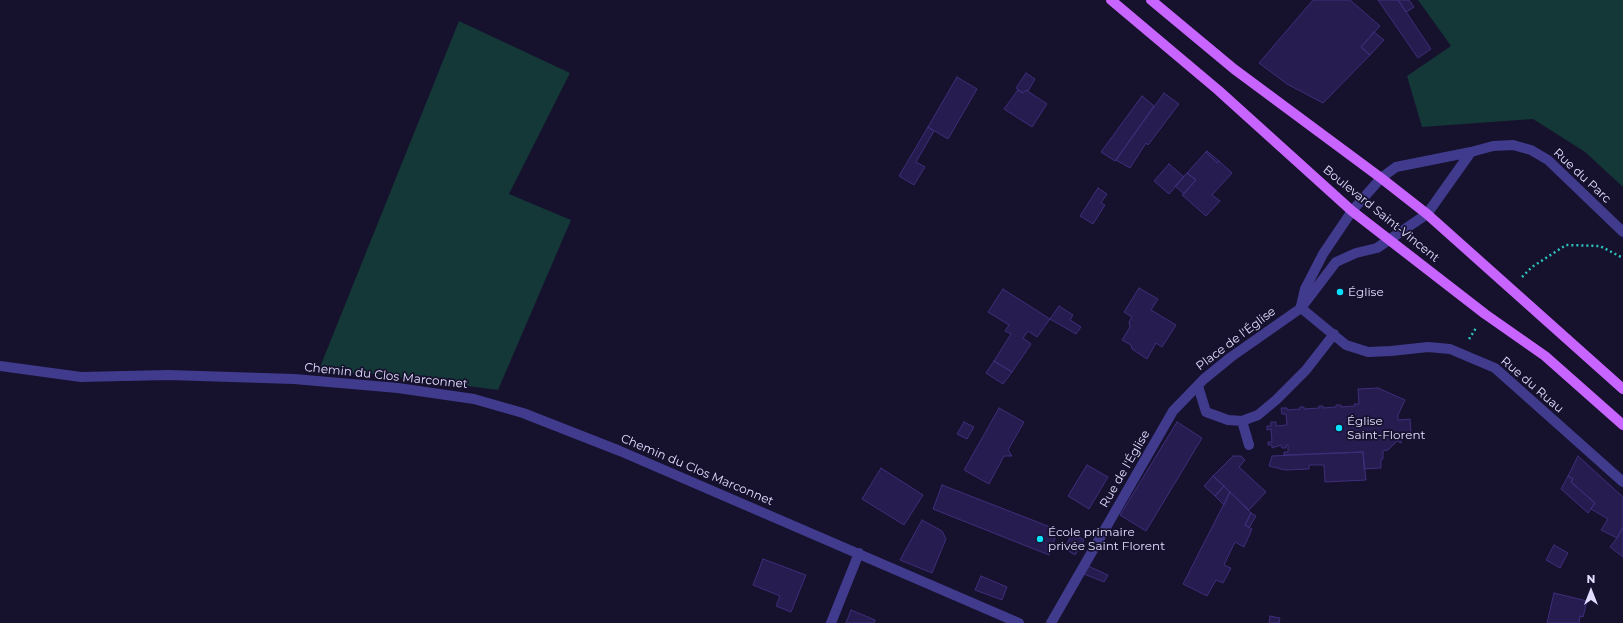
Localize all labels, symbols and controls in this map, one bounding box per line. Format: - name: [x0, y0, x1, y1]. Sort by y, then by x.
- street label: Rue du Parc: [1550, 146, 1614, 206]
- street label: Boulevard Saint-Vincent: [1320, 163, 1442, 265]
- place label: Église: [1348, 285, 1384, 299]
- marker: Église: [1335, 287, 1345, 297]
- street label: Place de l'Église: [1193, 304, 1279, 374]
- street label: Rue du Ruau: [1498, 354, 1566, 416]
- street label: Chemin du Clos Marconnet: [303, 360, 469, 392]
- place label: Église Saint-Florent: [1347, 414, 1425, 442]
- marker: Église Saint-Florent: [1334, 423, 1344, 433]
- street label: Rue de l'Église: [1097, 428, 1153, 510]
- street label: Chemin du Clos Marconnet: [619, 431, 775, 509]
- place label: École primaire privée Saint Florent: [1048, 525, 1165, 553]
- marker: École primaire privée Saint Florent: [1035, 534, 1045, 544]
- north arrow: [1571, 571, 1611, 611]
- text: N: [1587, 572, 1595, 586]

